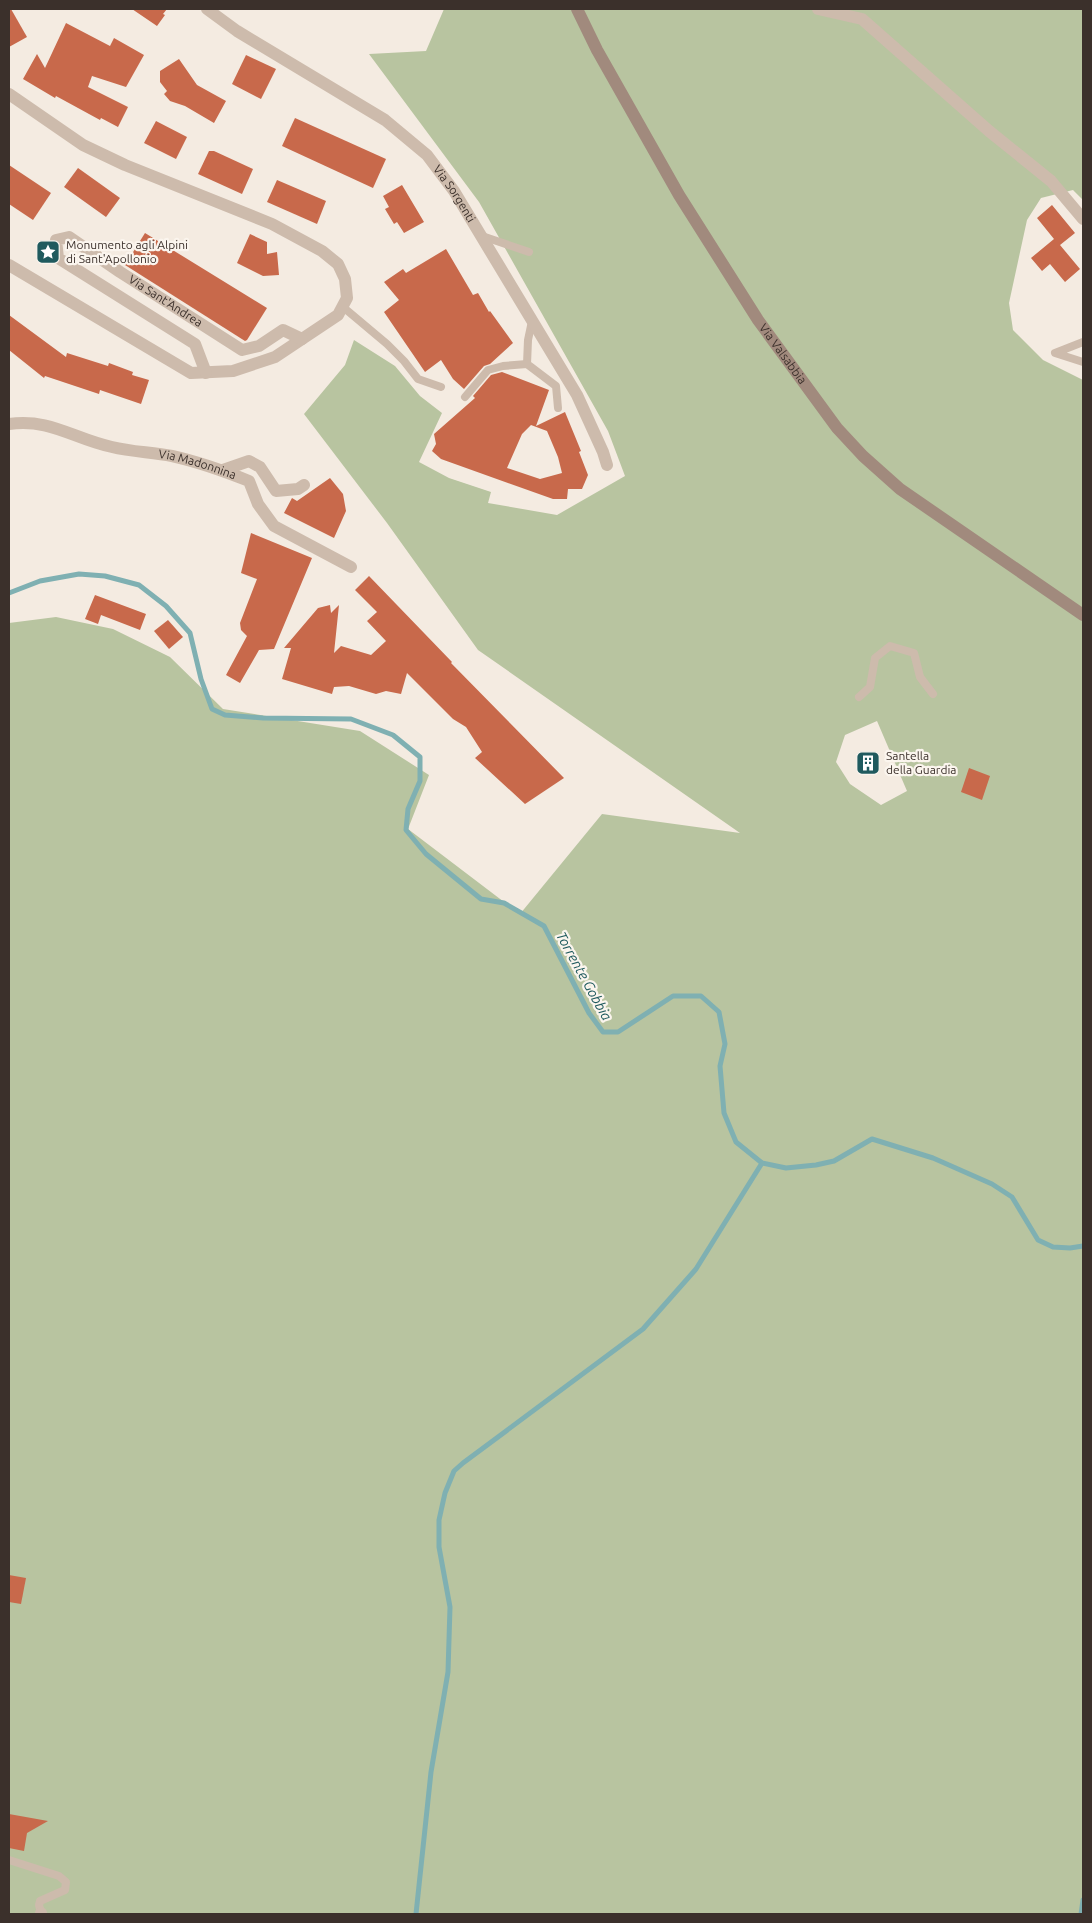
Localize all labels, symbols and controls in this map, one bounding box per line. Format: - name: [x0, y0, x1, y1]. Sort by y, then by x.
- street label: Via Sorgenti: [431, 162, 478, 224]
- place label: Monumento agli Alpini di Sant'Apollonio: [66, 238, 188, 265]
- place icon: Monumento agli Alpini di Sant'Apollonio: [35, 239, 61, 265]
- street label: Via Sant'Andrea: [126, 272, 205, 329]
- street label: Via Valsabbia: [757, 321, 809, 386]
- street label: Via Madonnina: [158, 447, 238, 481]
- place label: Santella della Guardia: [886, 749, 957, 776]
- building icon: Santella della Guardia: [855, 750, 881, 776]
- water label: Torrente Gobbia: [553, 929, 615, 1023]

